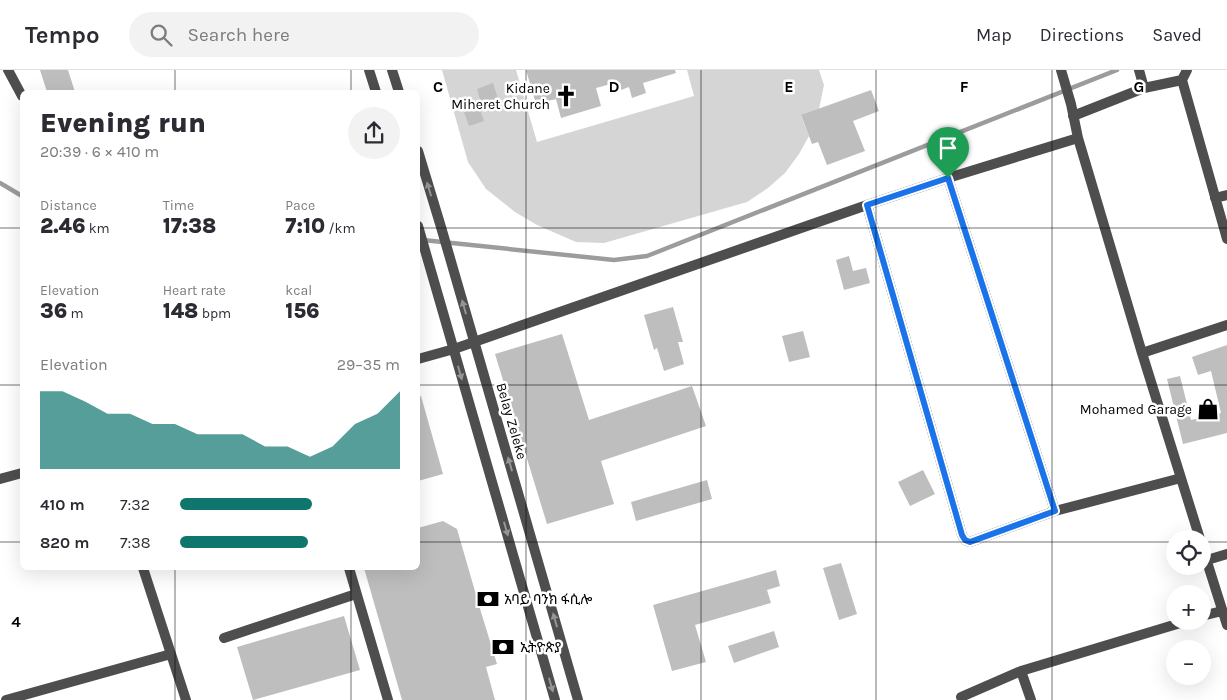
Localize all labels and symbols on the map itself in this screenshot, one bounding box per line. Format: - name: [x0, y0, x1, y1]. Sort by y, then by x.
- text: C: [433, 77, 443, 96]
- text: D: [609, 77, 620, 96]
- text: E: [784, 77, 794, 96]
- text: F: [960, 77, 969, 96]
- text: G: [1134, 77, 1144, 96]
- place label: Kidane Miheret Church: [451, 80, 550, 113]
- church icon: Kidane Miheret Church: [553, 83, 579, 109]
- pin: [927, 127, 969, 178]
- one-way arrow: [425, 181, 433, 196]
- one-way arrow: [460, 300, 468, 315]
- one-way arrow: [457, 365, 465, 380]
- street label: Belay Zeleke: [492, 381, 531, 461]
- shop icon: Mohamed Garage: [1195, 396, 1221, 422]
- place label: Mohamed Garage: [1080, 401, 1192, 418]
- one-way arrow: [505, 456, 513, 471]
- one-way arrow: [502, 521, 510, 536]
- bank icon: አባይ ባንክ ፋሲሎ: [475, 586, 501, 612]
- place label: አባይ ባንክ ፋሲሎ: [504, 591, 593, 608]
- text: 4: [11, 612, 21, 631]
- one-way arrow: [551, 612, 559, 627]
- bank icon: ኢትዮጵያ: [490, 634, 516, 660]
- place label: ኢትዮጵያ: [520, 639, 561, 656]
- one-way arrow: [547, 677, 555, 692]

